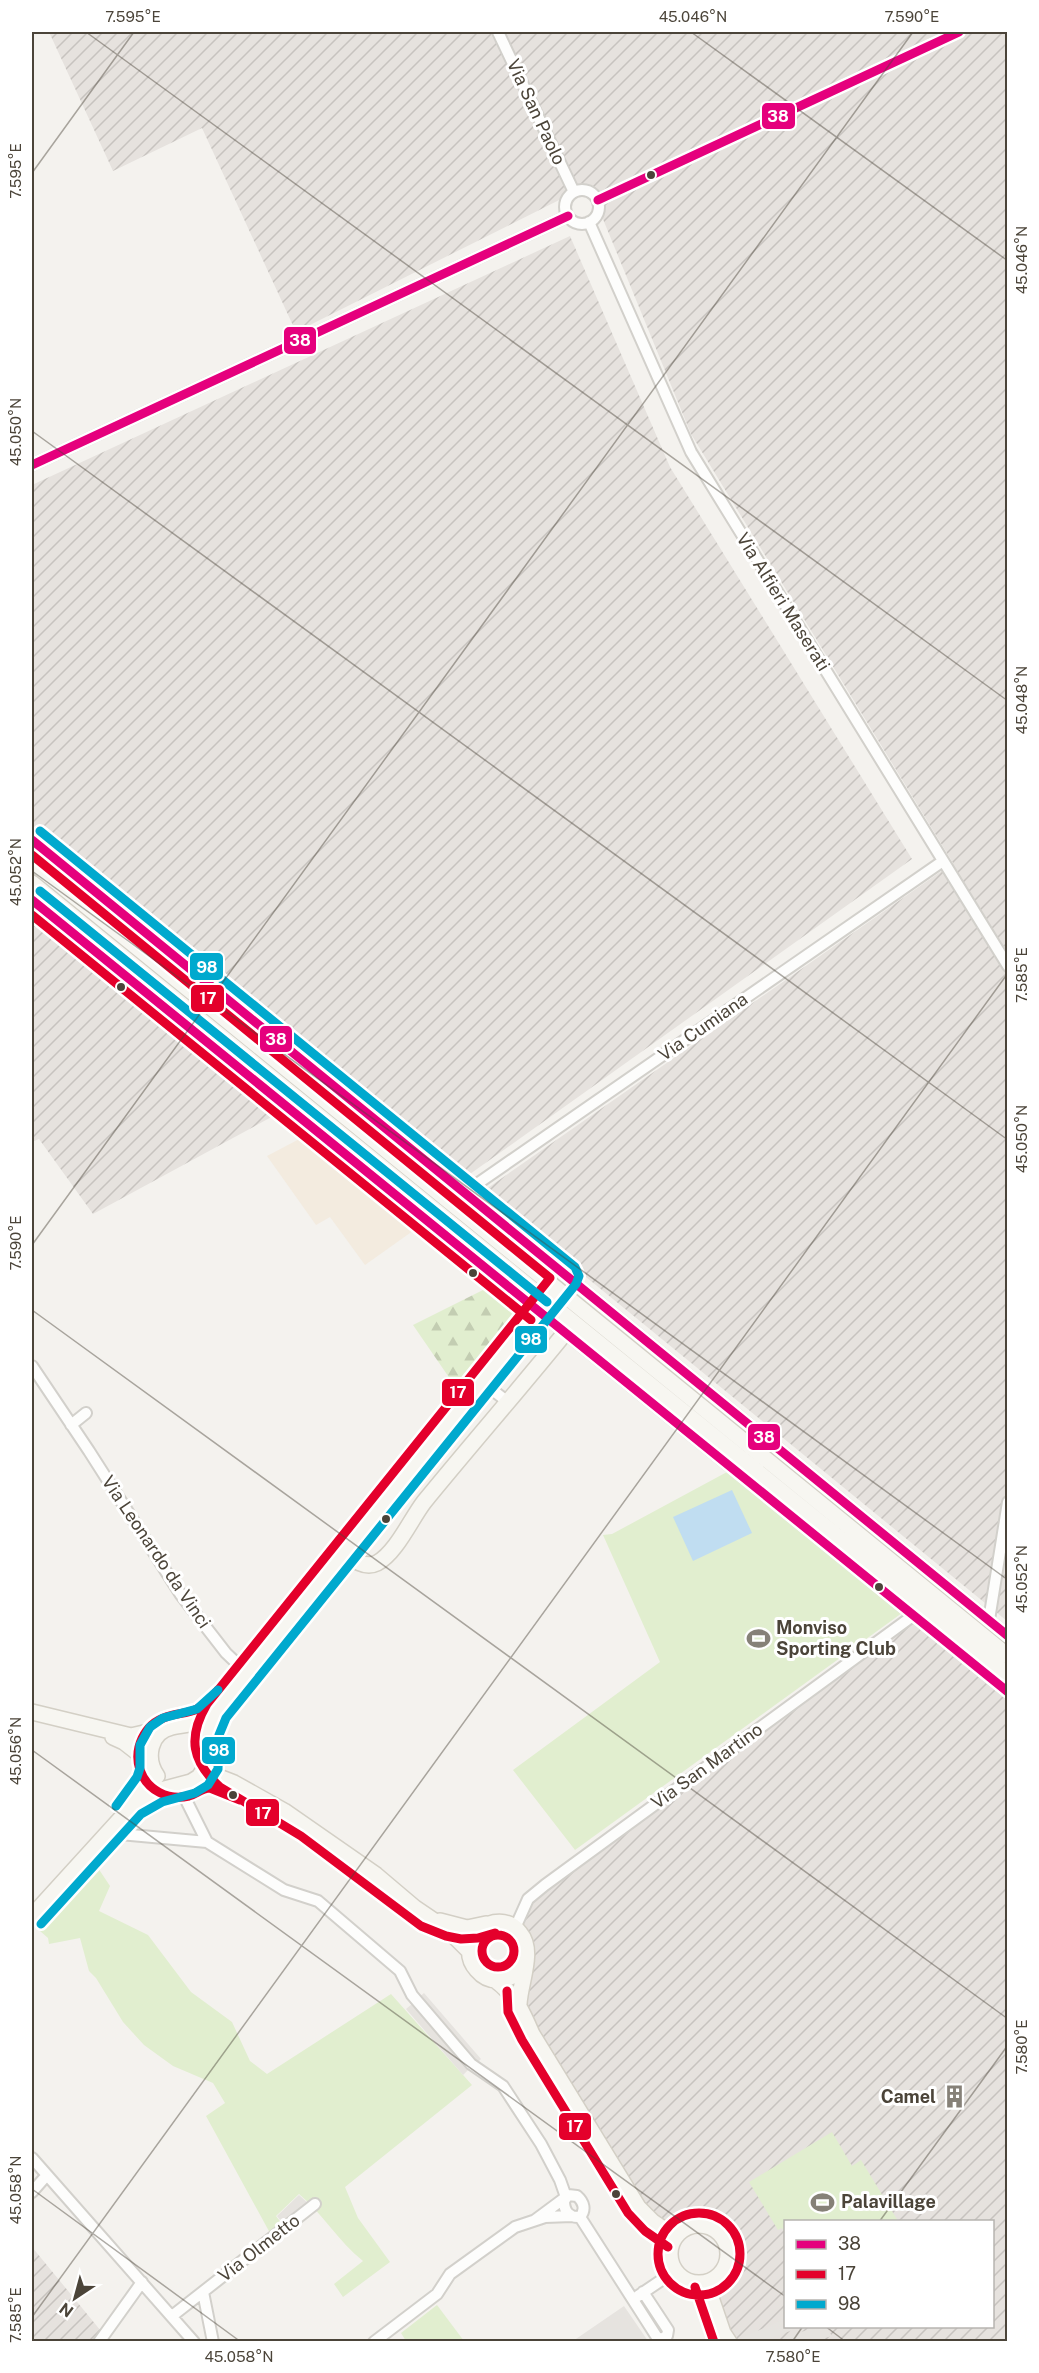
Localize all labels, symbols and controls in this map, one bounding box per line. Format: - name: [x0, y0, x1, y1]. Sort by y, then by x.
- text: 7.595°E: [105, 8, 161, 25]
- text: 45.046°N: [659, 8, 727, 25]
- text: 7.590°E: [885, 8, 939, 25]
- street label: Via San Paolo: [503, 56, 570, 168]
- line badge: 38: [761, 102, 796, 130]
- text: 38: [767, 107, 789, 126]
- text: 7.595°E: [7, 143, 24, 199]
- unlabelled marker: [645, 169, 657, 181]
- text: 45.046°N: [1013, 226, 1030, 294]
- line badge: 38: [283, 326, 317, 355]
- text: 38: [289, 331, 311, 350]
- text: 45.050°N: [7, 398, 24, 466]
- street label: Via Alfieri Maserati: [732, 529, 834, 675]
- text: 45.048°N: [1013, 666, 1030, 734]
- text: 45.052°N: [7, 838, 24, 906]
- text: 7.585°E: [1013, 947, 1030, 1003]
- line badge: 98: [189, 952, 224, 981]
- text: 98: [196, 958, 218, 977]
- unlabelled marker: [115, 981, 127, 993]
- line badge: 17: [190, 984, 225, 1013]
- street label: Via Cumiana: [654, 988, 751, 1065]
- text: 17: [200, 989, 216, 1008]
- line badge: 38: [259, 1025, 293, 1053]
- text: 38: [265, 1030, 287, 1049]
- text: 45.050°N: [1013, 1105, 1030, 1173]
- text: 7.590°E: [7, 1216, 24, 1270]
- unlabelled marker: [467, 1267, 479, 1279]
- line badge: 98: [514, 1325, 548, 1354]
- text: 98: [520, 1330, 542, 1349]
- line badge: 17: [441, 1378, 475, 1407]
- text: 17: [450, 1383, 466, 1402]
- line badge: 38: [747, 1423, 781, 1451]
- text: 38: [753, 1428, 775, 1447]
- street label: Via Leonardo da Vinci: [98, 1472, 215, 1632]
- unlabelled marker: [380, 1513, 392, 1525]
- text: 45.052°N: [1013, 1545, 1030, 1613]
- unlabelled marker: [873, 1581, 885, 1593]
- place label: Monviso Sporting Club: [776, 1617, 896, 1659]
- sports icon: Monviso Sporting Club: [745, 1625, 771, 1651]
- text: 45.056°N: [7, 1717, 24, 1785]
- street label: Via San Martino: [647, 1718, 766, 1813]
- line badge: 98: [201, 1736, 236, 1765]
- text: 98: [208, 1741, 230, 1760]
- unlabelled marker: [227, 1789, 239, 1801]
- line badge: 17: [245, 1798, 280, 1827]
- text: 17: [255, 1804, 271, 1823]
- text: 7.580°E: [1013, 2019, 1030, 2075]
- building icon: Camel: [941, 2084, 967, 2110]
- place label: Camel: [881, 2086, 936, 2107]
- line badge: 17: [558, 2112, 592, 2141]
- text: 17: [567, 2117, 583, 2136]
- text: 45.058°N: [7, 2155, 24, 2225]
- unlabelled marker: [610, 2188, 622, 2200]
- sports icon: Palavillage: [810, 2189, 836, 2215]
- place label: Palavillage: [841, 2191, 936, 2212]
- street label: Via Olmetto: [214, 2209, 304, 2286]
- legend: [784, 2220, 994, 2328]
- text: 38: [838, 2233, 861, 2254]
- text: 17: [838, 2263, 856, 2284]
- north arrow: [45, 2268, 105, 2328]
- text: 7.585°E: [7, 2287, 24, 2343]
- text: 98: [838, 2293, 861, 2314]
- text: N: [56, 2298, 77, 2321]
- text: 45.058°N: [204, 2348, 274, 2365]
- text: 7.580°E: [765, 2348, 821, 2365]

